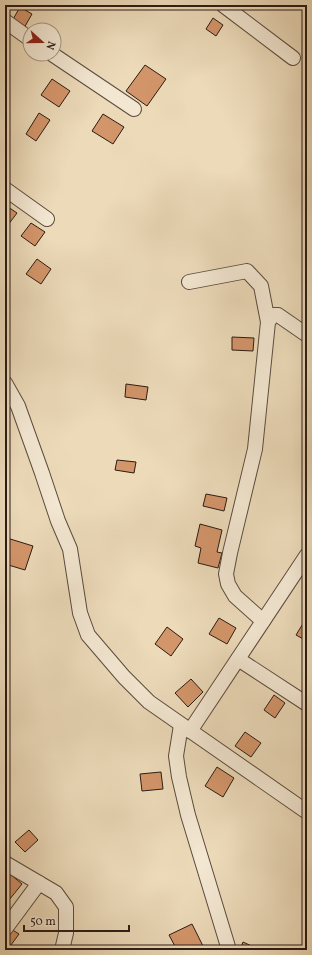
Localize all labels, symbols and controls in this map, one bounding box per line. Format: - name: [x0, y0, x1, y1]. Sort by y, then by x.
- north arrow: [22, 22, 62, 62]
- text: N: [42, 39, 58, 51]
- scale bar: [24, 907, 129, 933]
- text: 50 m: [30, 914, 56, 930]

